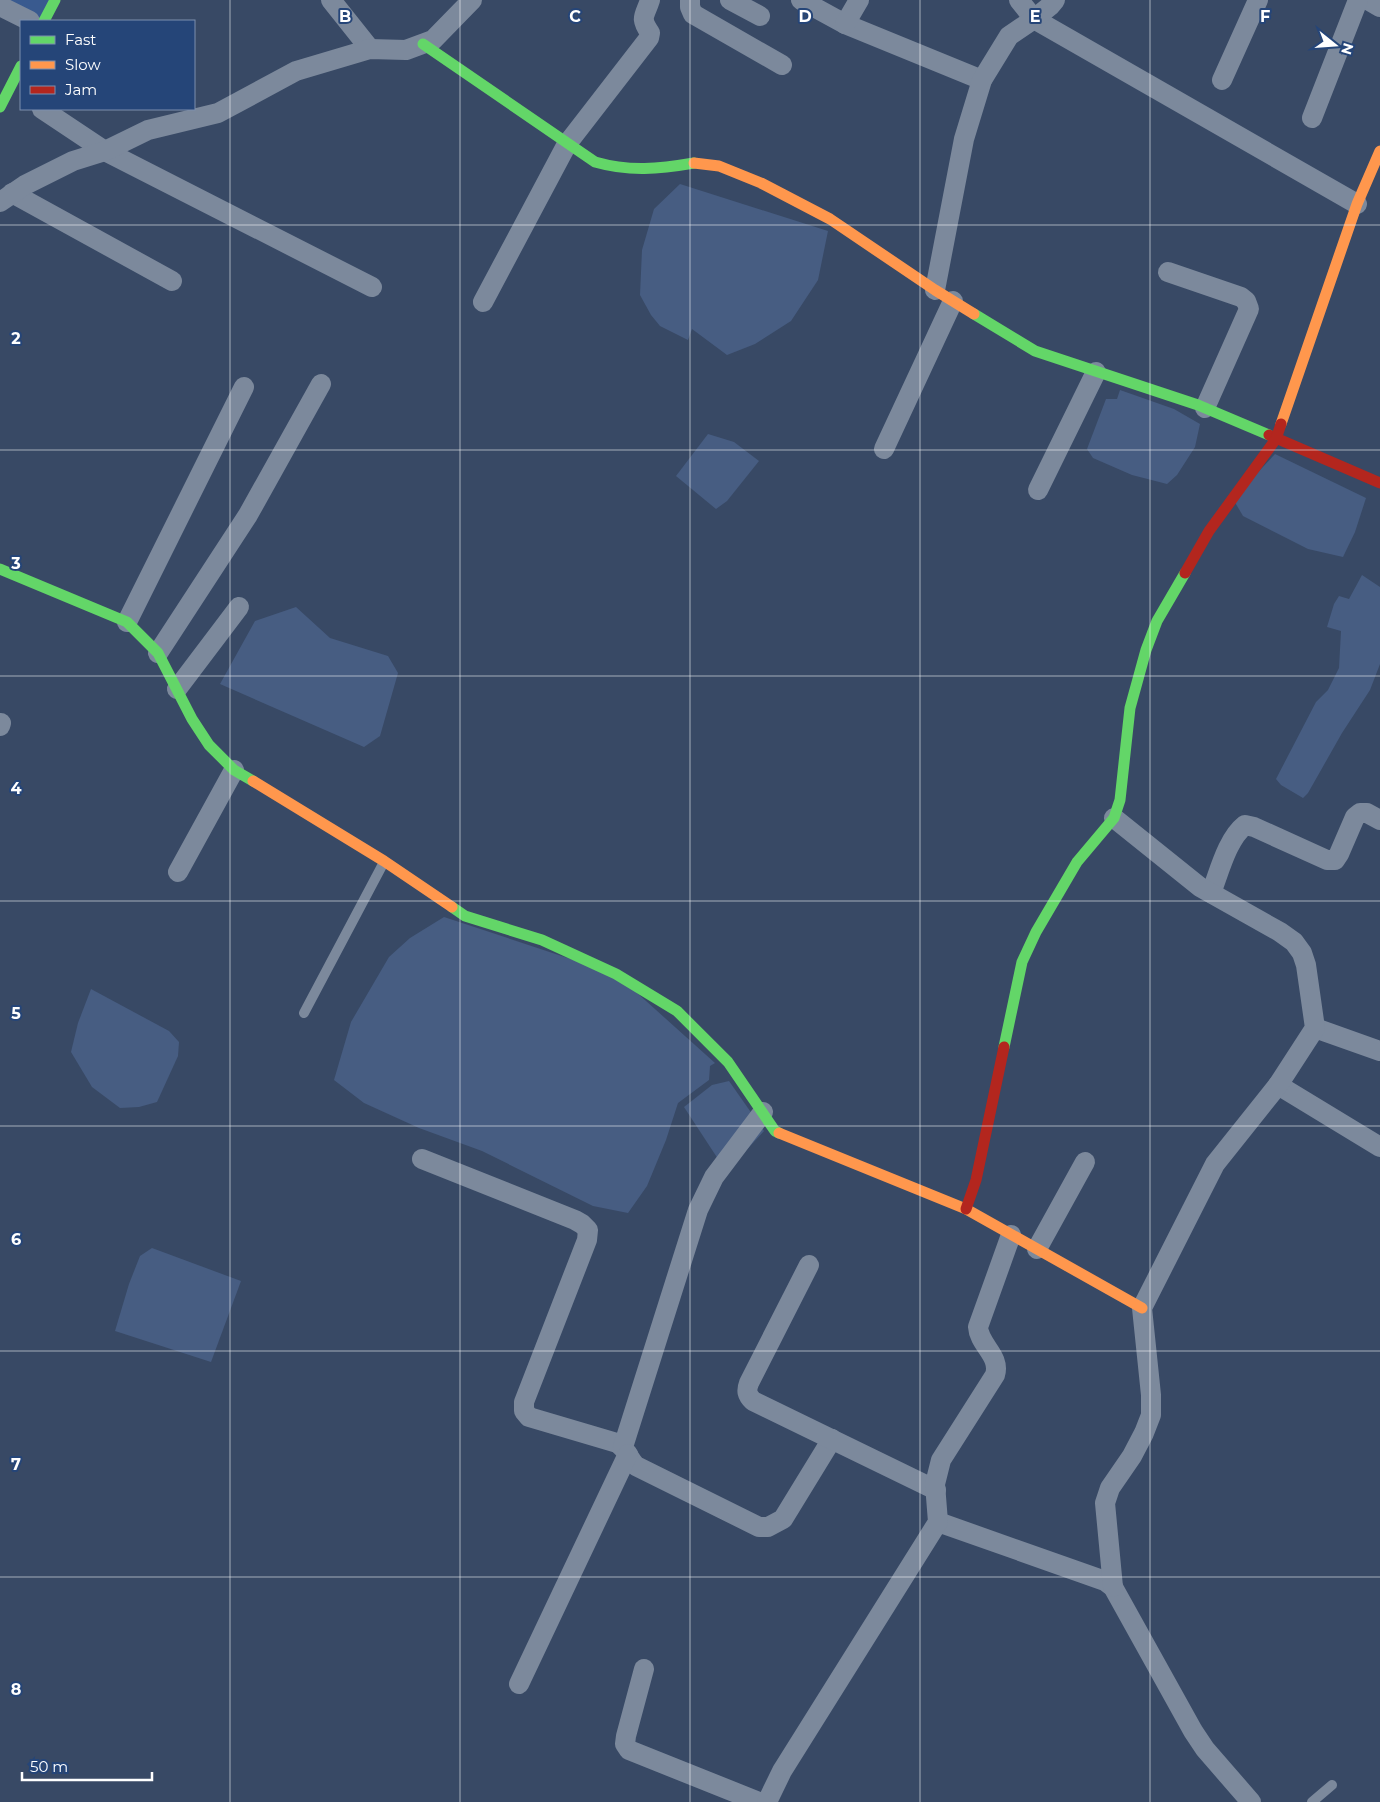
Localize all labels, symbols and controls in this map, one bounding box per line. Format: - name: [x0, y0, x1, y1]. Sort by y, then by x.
- text: B: [339, 7, 351, 26]
- text: C: [569, 7, 581, 26]
- text: D: [798, 7, 812, 26]
- text: E: [1030, 7, 1040, 26]
- text: F: [1260, 7, 1270, 26]
- legend: [20, 20, 195, 110]
- north arrow: [1310, 20, 1360, 70]
- text: Fast: [65, 30, 96, 49]
- text: N: [1337, 41, 1358, 57]
- text: Slow: [65, 55, 101, 74]
- text: Jam: [64, 80, 97, 99]
- text: 2: [11, 329, 21, 348]
- text: 3: [10, 554, 21, 573]
- text: 4: [10, 779, 22, 798]
- text: 5: [11, 1004, 21, 1023]
- text: 6: [11, 1230, 21, 1249]
- text: 7: [11, 1455, 21, 1474]
- text: 8: [11, 1680, 21, 1699]
- scale bar: [22, 1750, 152, 1782]
- text: 50 m: [30, 1757, 68, 1776]

